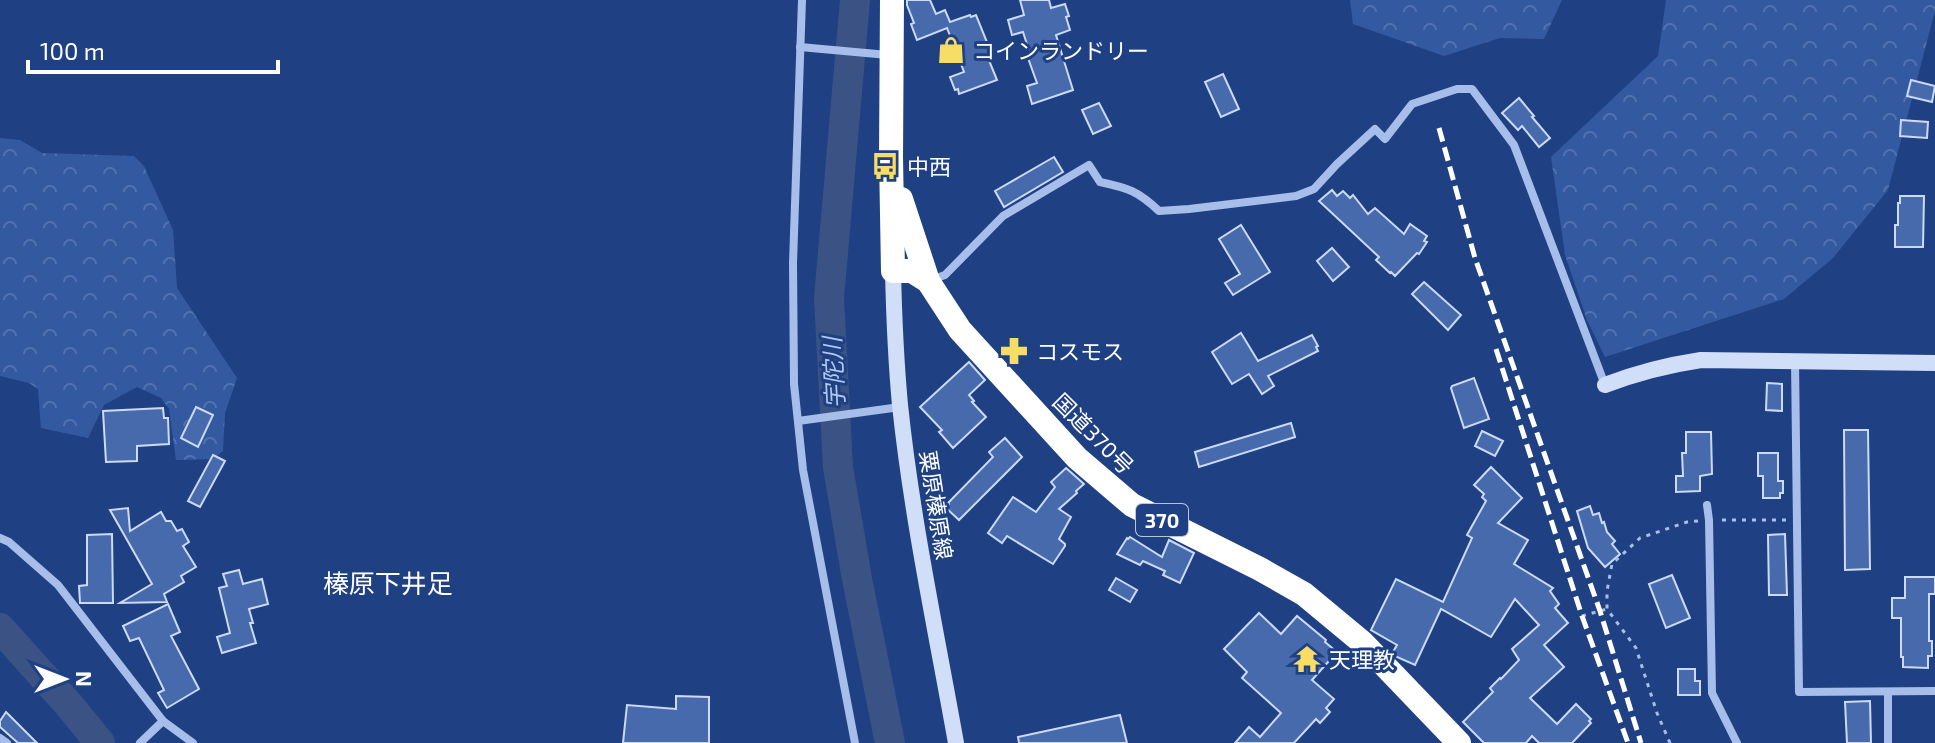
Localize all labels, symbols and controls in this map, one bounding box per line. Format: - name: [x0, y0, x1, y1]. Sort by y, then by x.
- scale bar: [28, 24, 278, 74]
- shop icon: コインランドリー: [936, 35, 966, 65]
- text: 100 m: [40, 36, 105, 65]
- place label: コインランドリー: [973, 37, 1149, 63]
- bus stop icon: 中西: [870, 151, 900, 181]
- place label: 中西: [907, 153, 951, 179]
- water label: 宇陀川: [816, 333, 849, 410]
- pharmacy icon: コスモス: [999, 336, 1029, 366]
- place label: コスモス: [1036, 338, 1124, 364]
- street label: 国道370号: [1048, 387, 1140, 479]
- street label: 粟原榛原線: [916, 449, 958, 561]
- road number: 370: [1136, 504, 1188, 536]
- district label: 榛原下井足: [323, 567, 453, 598]
- north arrow: [24, 639, 104, 719]
- temple icon: 天理教: [1292, 644, 1322, 674]
- place label: 天理教: [1329, 646, 1395, 672]
- text: N: [72, 671, 98, 687]

